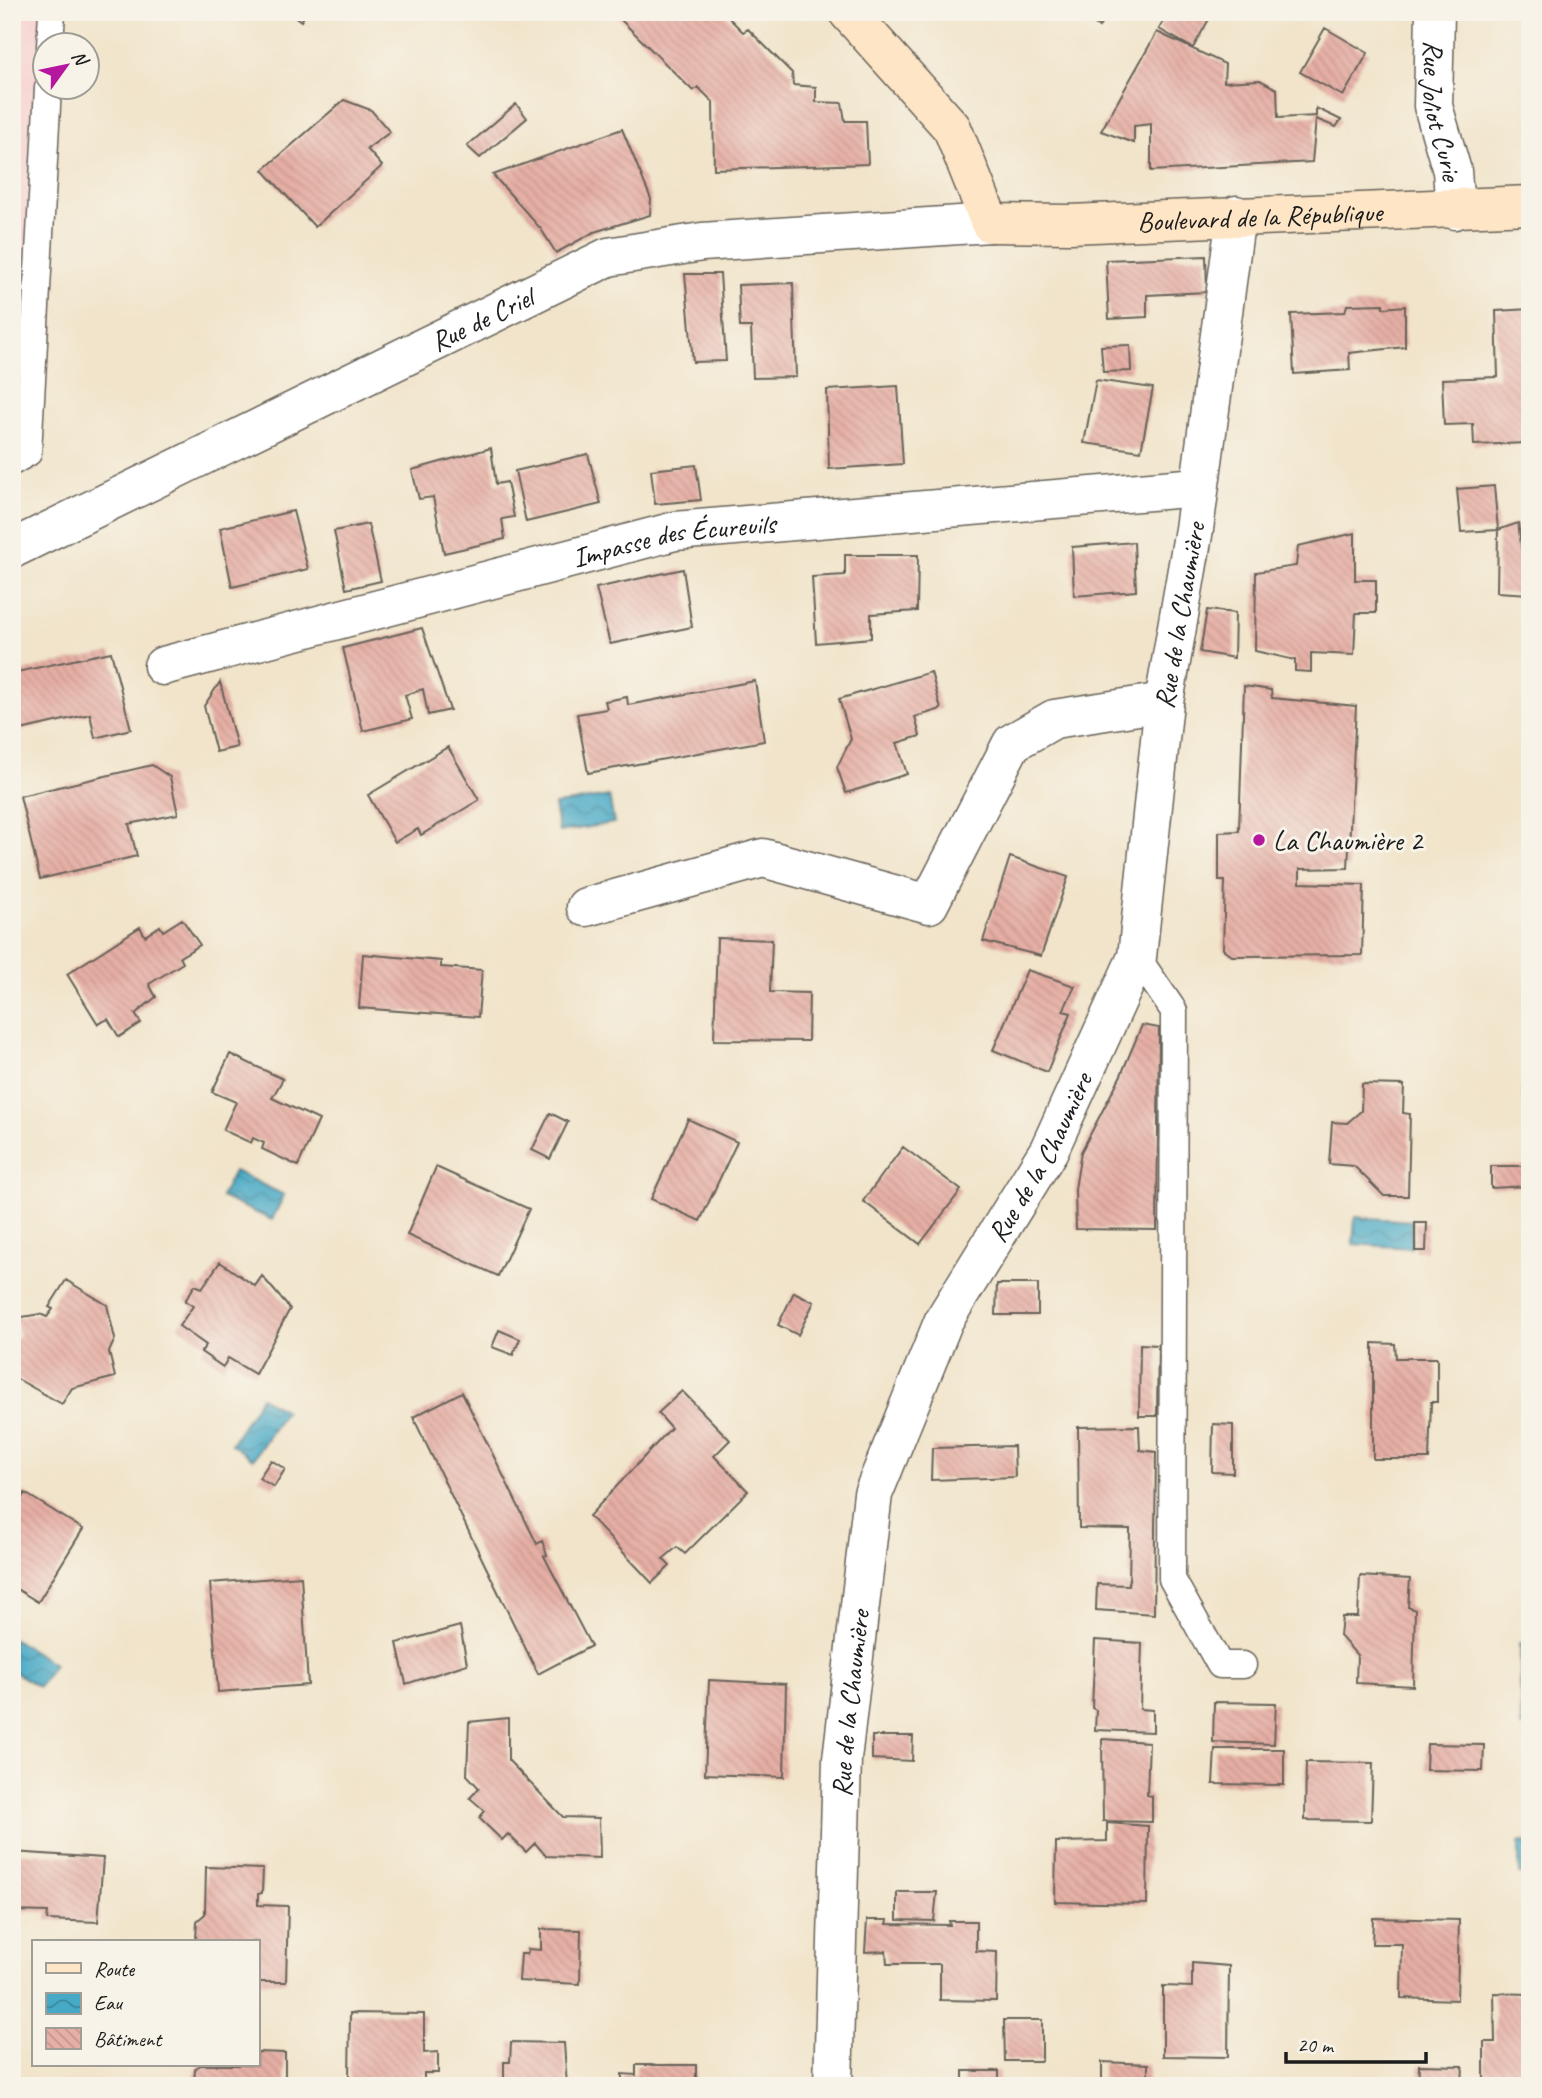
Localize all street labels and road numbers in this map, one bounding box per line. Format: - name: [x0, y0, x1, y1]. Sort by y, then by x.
- street label: Rue Joliot Curie: [1415, 40, 1470, 184]
- street label: Boulevard de la République: [1137, 194, 1385, 239]
- street label: Rue de Criel: [425, 277, 544, 359]
- street label: Impasse des Écureuils: [569, 505, 779, 575]
- street label: Rue de la Chaumière: [1146, 519, 1213, 711]
- street label: Rue de la Chaumière: [980, 1065, 1101, 1248]
- street label: Rue de la Chaumière: [824, 1606, 878, 1798]

